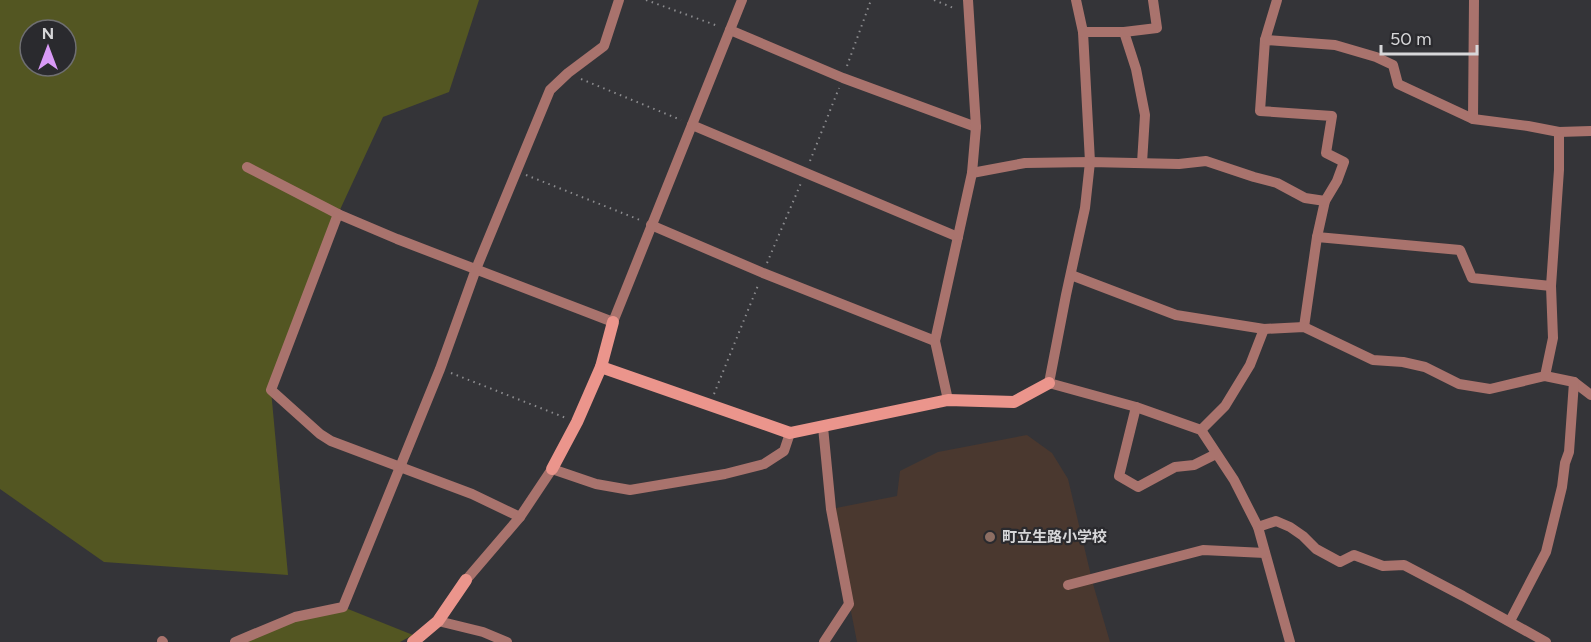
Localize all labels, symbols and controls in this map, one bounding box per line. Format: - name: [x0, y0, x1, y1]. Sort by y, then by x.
- north arrow: [18, 18, 78, 78]
- scale bar: [1381, 18, 1477, 56]
- text: N: [42, 24, 54, 43]
- text: 50 m: [1390, 28, 1432, 50]
- place label: 町立生路小学校: [1002, 528, 1107, 546]
- marker: 町立生路小学校: [983, 530, 997, 544]

